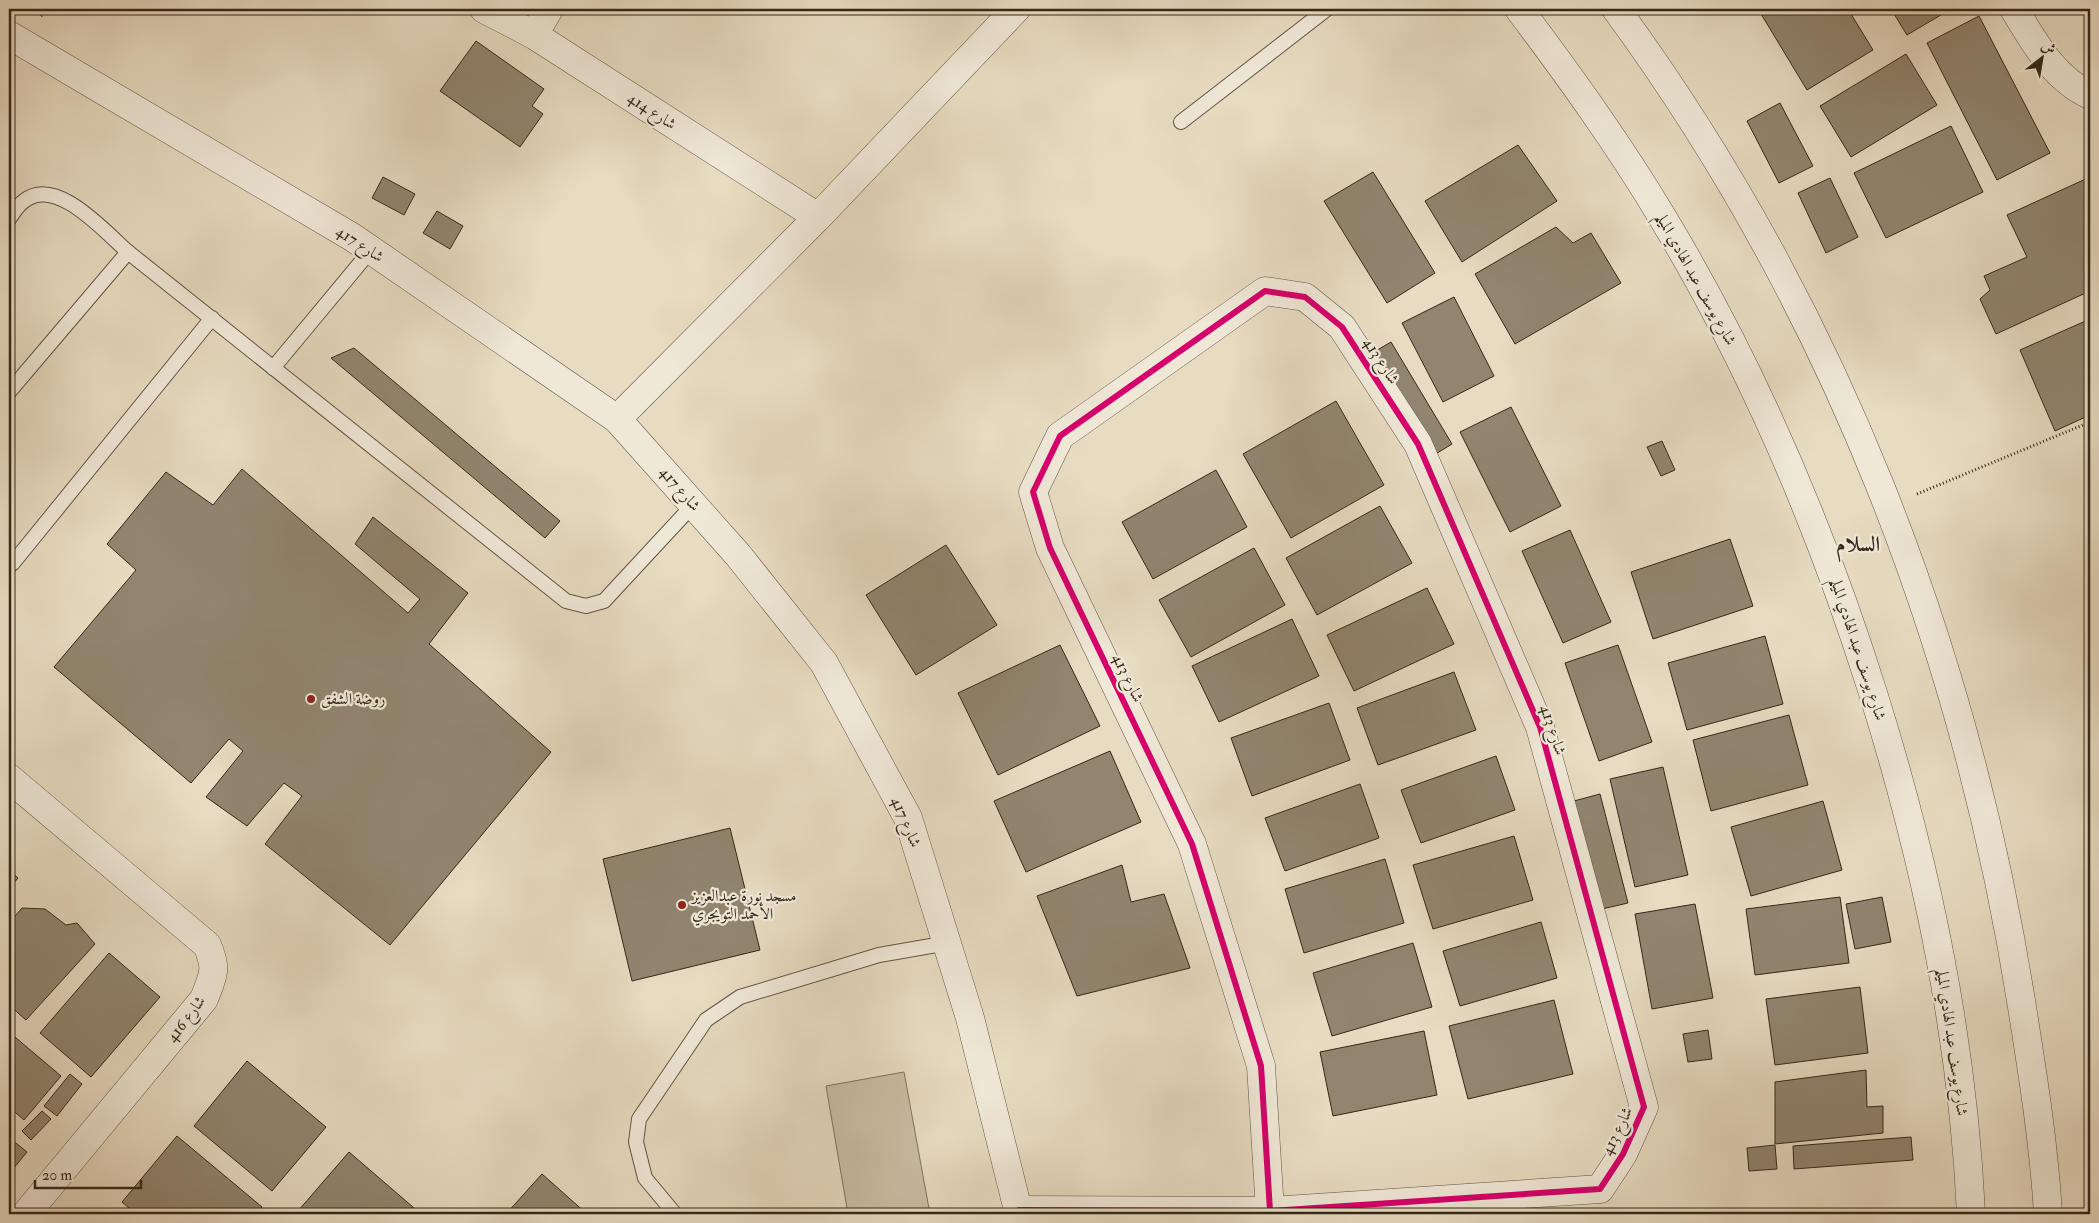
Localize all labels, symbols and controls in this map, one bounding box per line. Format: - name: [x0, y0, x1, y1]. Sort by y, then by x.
- north arrow: [2016, 32, 2066, 82]
- text: ش: [2038, 36, 2059, 58]
- street label: شارع 414: [622, 88, 680, 137]
- street label: شارع يوسف عبد الهادي الميلم: [1646, 209, 1741, 352]
- street label: شارع 417: [331, 221, 388, 269]
- street label: شارع 413: [1356, 334, 1403, 390]
- street label: شارع 417: [653, 462, 705, 517]
- district label: السلام: [1836, 531, 1880, 563]
- street label: شارع يوسف عبد الهادي الميلم: [1820, 575, 1891, 725]
- street label: شارع 413: [1105, 650, 1148, 707]
- place label: روضة الشفق: [321, 689, 386, 709]
- marker: روضة الشفق: [305, 693, 317, 705]
- street label: شارع 413: [1533, 702, 1570, 759]
- street label: شارع 417: [884, 794, 926, 851]
- place label: مسجد نورة عبدالعزيز الأحمد التويجري: [690, 886, 797, 926]
- marker: مسجد نورة عبدالعزيز الأحمد التويجري: [676, 899, 688, 911]
- street label: شارع يوسف عبد الهادي الميلم: [1926, 967, 1972, 1118]
- street label: شارع 416: [162, 992, 212, 1048]
- street label: شارع 413: [1597, 1103, 1640, 1160]
- scale bar: [35, 1158, 141, 1190]
- text: 20 m: [42, 1166, 72, 1185]

